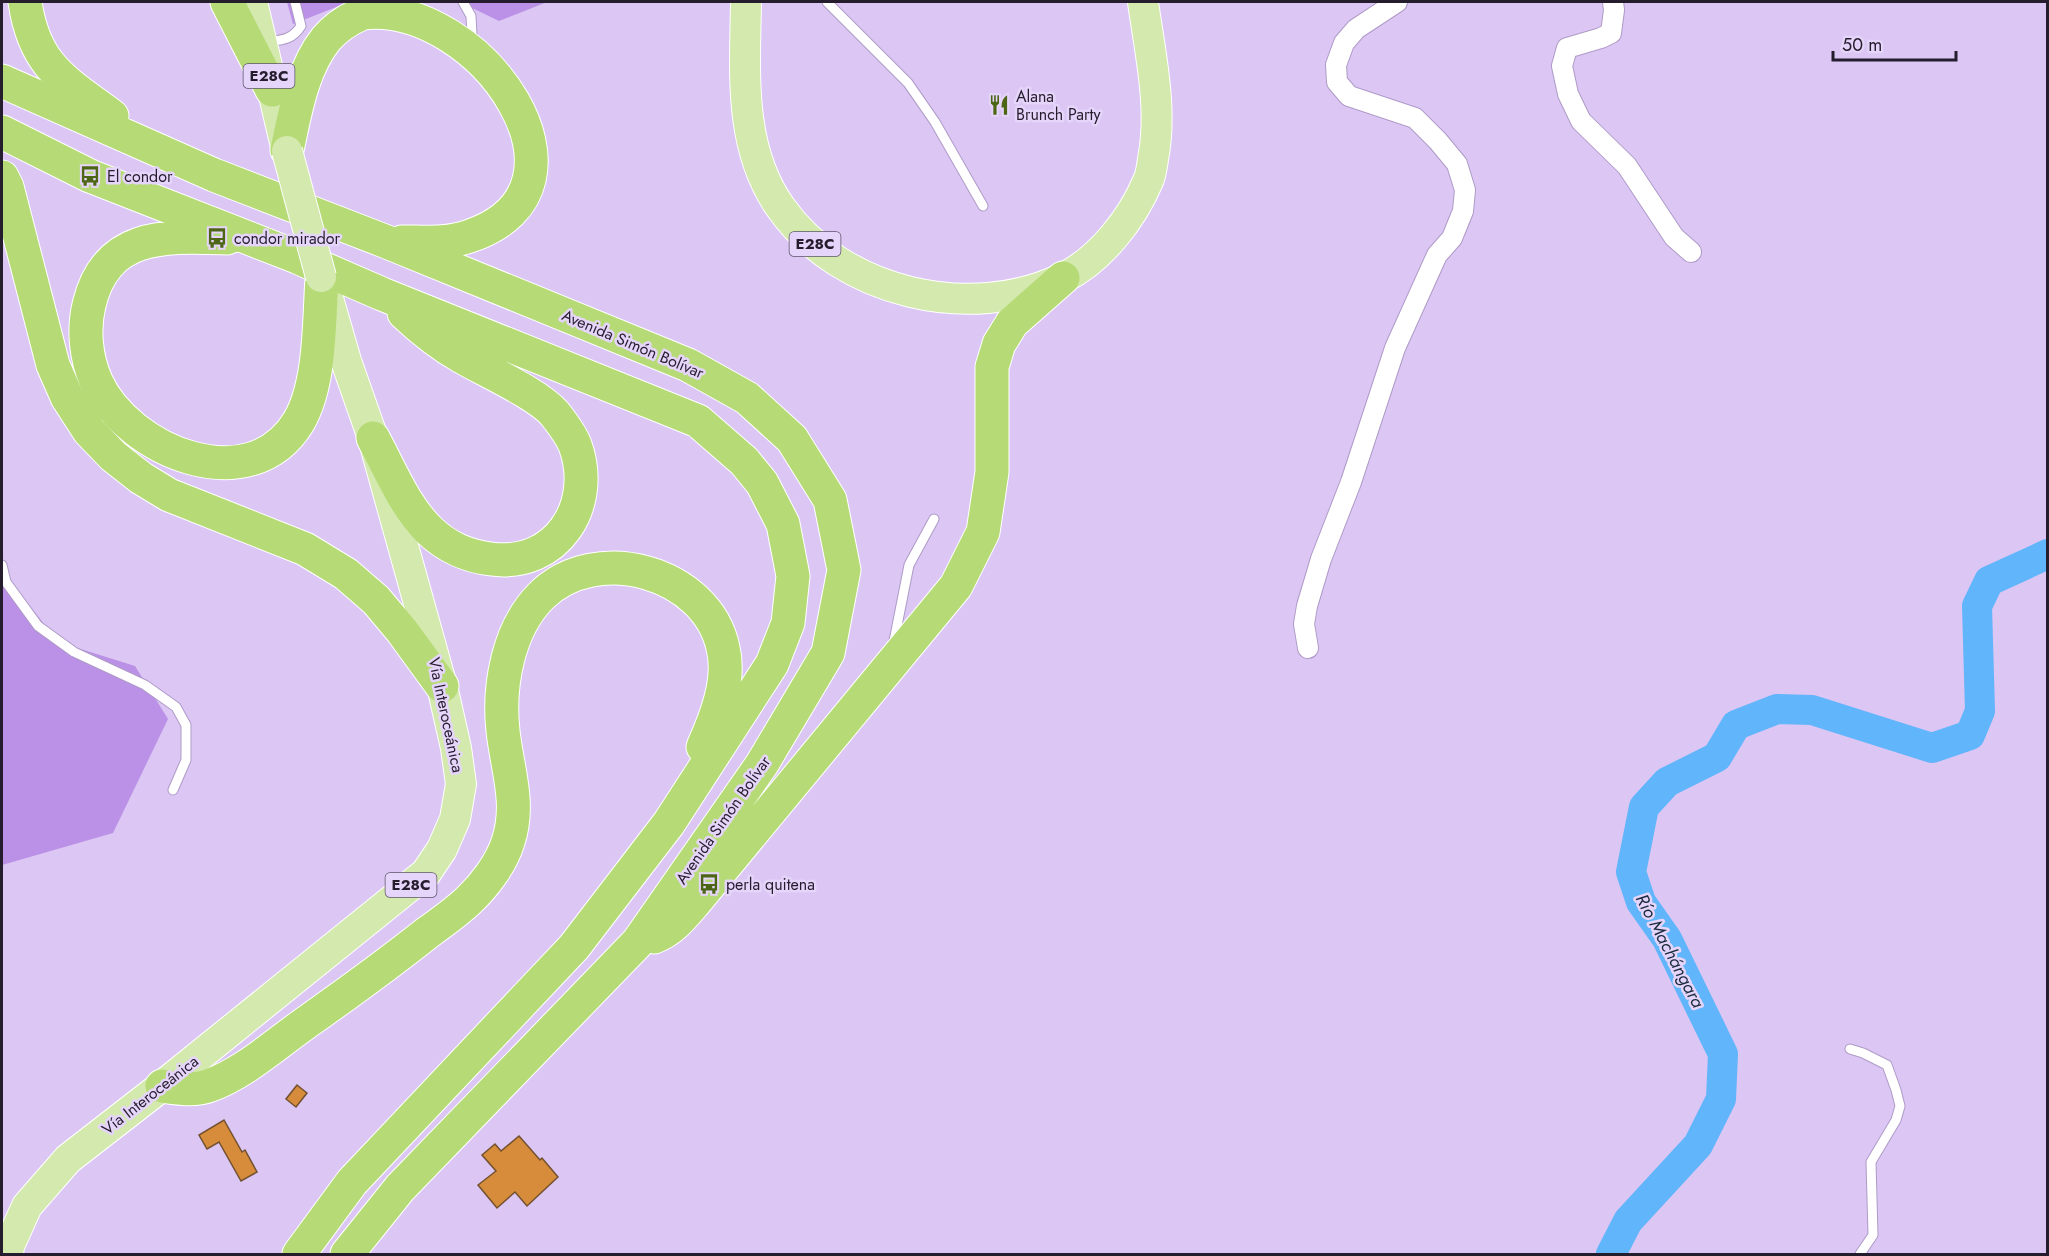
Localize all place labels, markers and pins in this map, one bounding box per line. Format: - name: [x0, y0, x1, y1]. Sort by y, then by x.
- place label: Alana Brunch Party: [1016, 85, 1101, 126]
- restaurant icon: Alana Brunch Party: [987, 93, 1011, 117]
- bus stop icon: El condor: [78, 164, 102, 188]
- place label: El condor: [107, 165, 173, 188]
- bus stop icon: condor mirador: [205, 226, 229, 250]
- place label: condor mirador: [234, 227, 341, 250]
- bus stop icon: perla quitena: [697, 872, 721, 896]
- place label: perla quitena: [726, 873, 815, 896]

